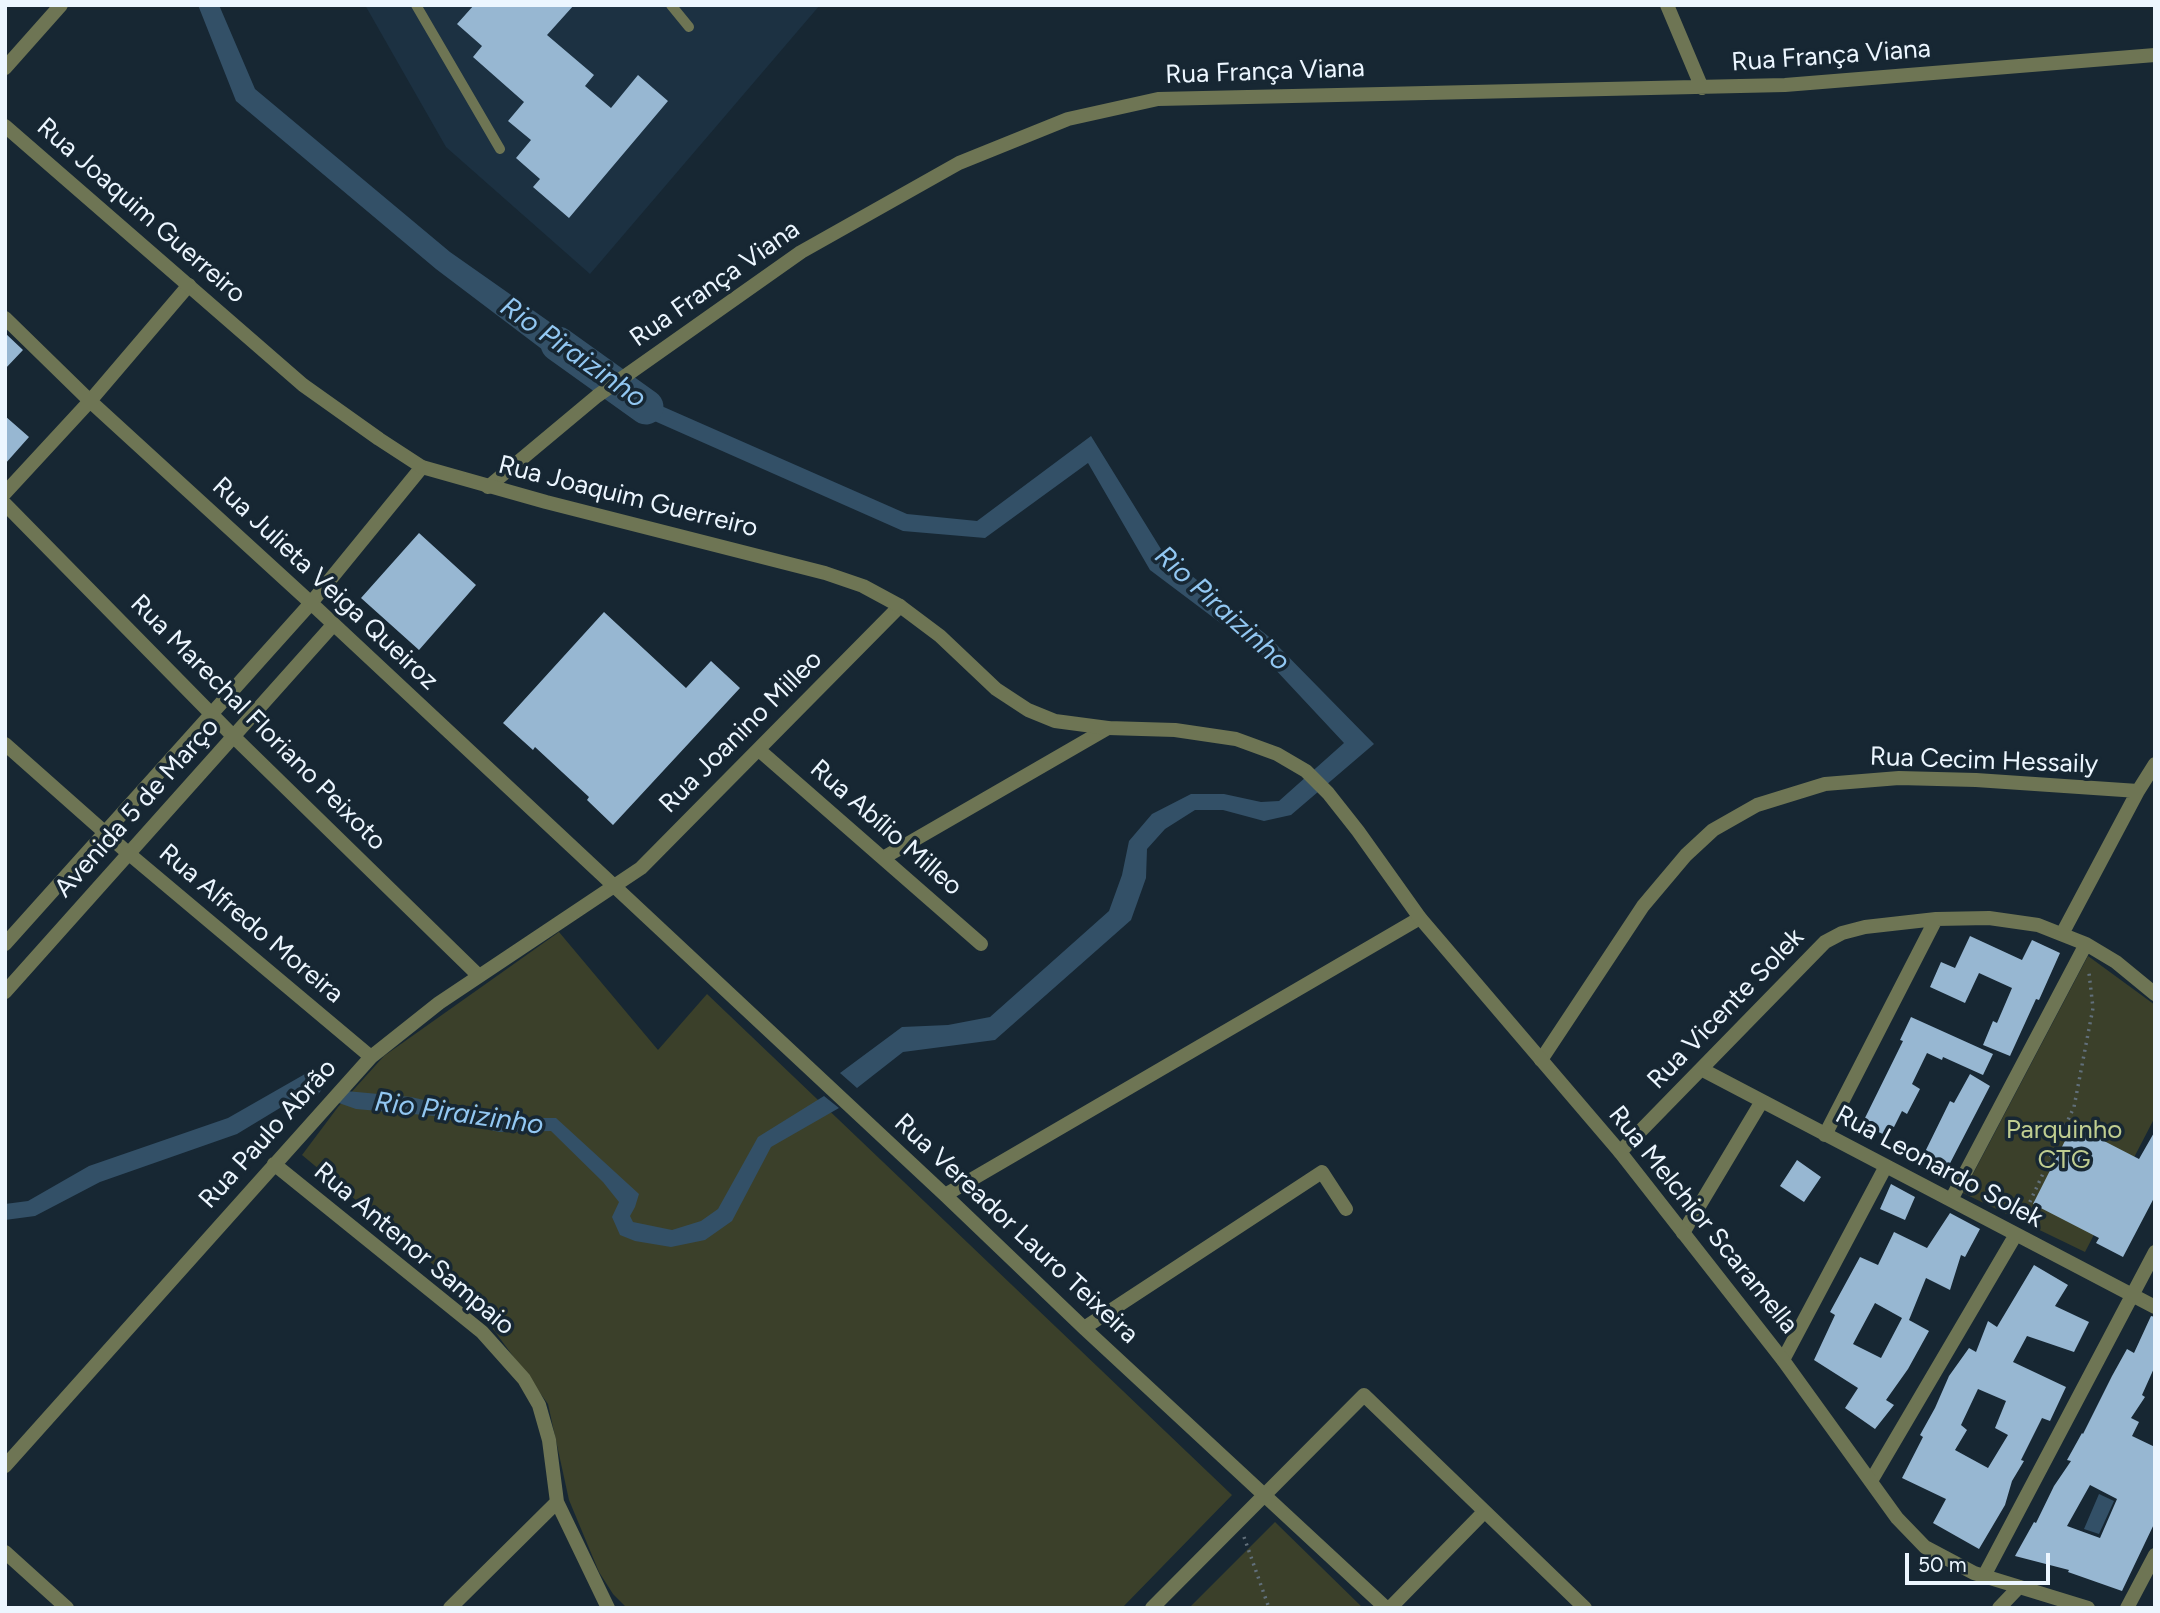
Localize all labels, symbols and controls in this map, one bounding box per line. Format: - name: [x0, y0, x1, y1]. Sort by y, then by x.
- street label: Rua França Viana: [1730, 33, 1932, 79]
- street label: Rua França Viana: [1165, 53, 1365, 91]
- street label: Rua Joaquim Guerreiro: [30, 112, 252, 310]
- street label: Rua França Viana: [624, 214, 806, 354]
- water label: Rio Piraizinho: [494, 290, 652, 416]
- street label: Rua Joaquim Guerreiro: [495, 450, 761, 544]
- street label: Rua Julieta Veiga Queiroz: [206, 471, 444, 697]
- water label: Rio Piraizinho: [1148, 540, 1296, 678]
- street label: Rua Marechal Floriano Peixoto: [124, 589, 392, 857]
- street label: Rua Joanino Milleo: [653, 644, 829, 820]
- street label: Avenida 5 de Março: [48, 712, 226, 904]
- street label: Rua Cecim Hessaily: [1869, 741, 2099, 781]
- street label: Rua Abílio Milleo: [804, 753, 968, 903]
- street label: Rua Alfredo Moreira: [152, 838, 350, 1010]
- street label: Rua Vicente Solek: [1641, 922, 1811, 1096]
- street label: Rua Paulo Abrão: [193, 1053, 343, 1215]
- water label: Rio Piraizinho: [372, 1086, 546, 1142]
- street label: Rua Leonardo Solek: [1830, 1099, 2048, 1235]
- street label: Rua Melchior Scaramella: [1602, 1100, 1804, 1340]
- street label: Rua Vereador Lauro Teixeira: [887, 1108, 1145, 1350]
- park label: Parquinho CTG: [2006, 1114, 2122, 1176]
- street label: Rua Antenor Sampaio: [307, 1156, 521, 1342]
- scale bar: [1908, 1540, 2053, 1584]
- text: 50 m: [1918, 1552, 1967, 1577]

